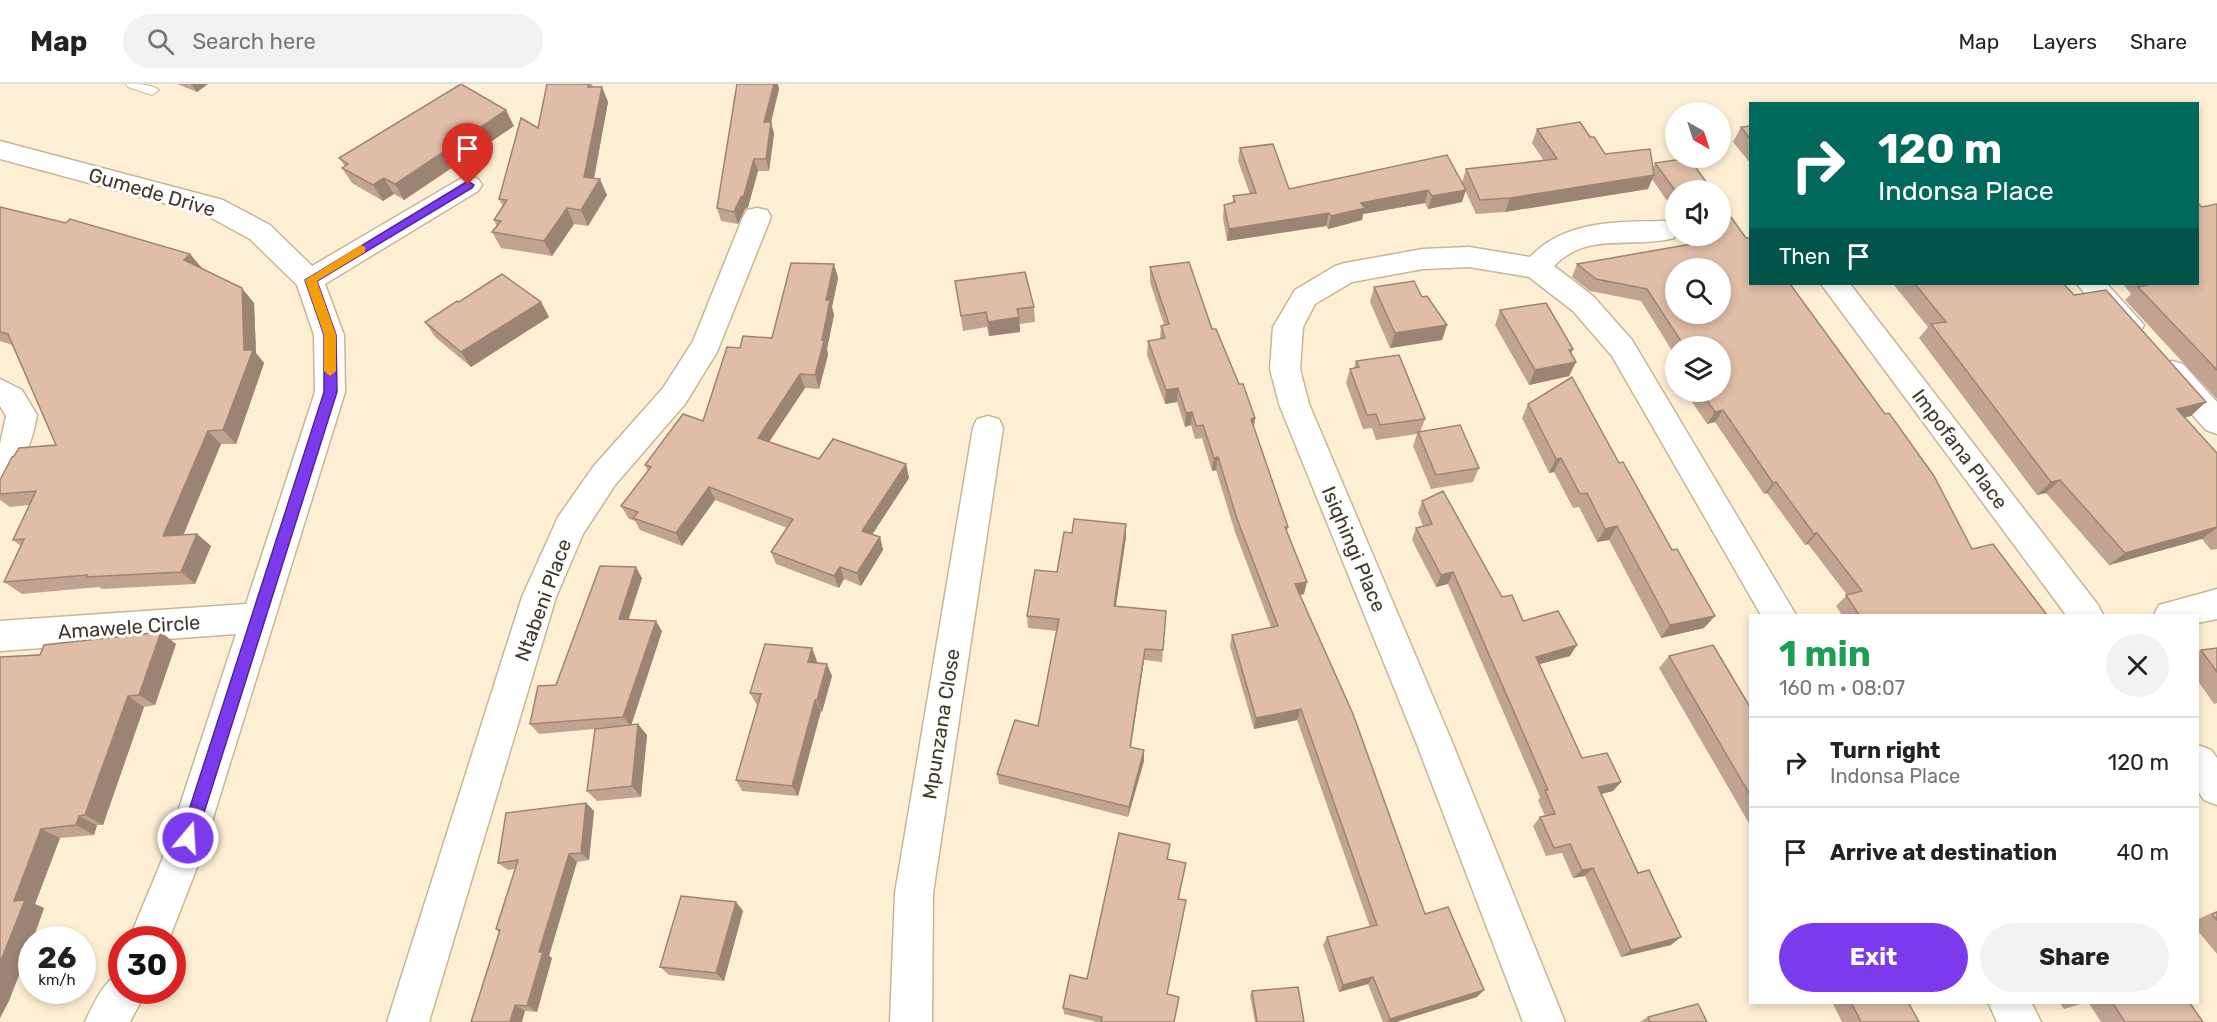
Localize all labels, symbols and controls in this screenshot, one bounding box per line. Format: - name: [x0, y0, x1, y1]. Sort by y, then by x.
- search box: [123, 14, 543, 68]
- text: Map: [30, 25, 87, 58]
- icon: search: [144, 25, 177, 58]
- text: Search here: [192, 28, 316, 55]
- text: Map: [1958, 29, 1999, 54]
- text: Layers: [2032, 29, 2097, 54]
- text: Share: [2130, 29, 2187, 54]
- north arrow: [1665, 102, 1731, 168]
- map controls: [1665, 102, 1731, 402]
- pin: [442, 123, 493, 185]
- text: 120 m: [1878, 124, 2002, 174]
- icon: right: [1779, 126, 1857, 204]
- icon: arrive: [451, 132, 484, 165]
- street label: Gumede Drive: [86, 162, 218, 222]
- text: Indonsa Place: [1878, 175, 2054, 207]
- button: sound: [1665, 180, 1731, 246]
- icon: arrive: [1842, 240, 1875, 273]
- text: Then: [1779, 243, 1830, 270]
- button: search: [1665, 258, 1731, 324]
- button: layers: [1665, 336, 1731, 402]
- street label: Impofana Place: [1907, 384, 2013, 514]
- street label: Isiqhingi Place: [1317, 483, 1391, 615]
- street label: Ntabeni Place: [510, 535, 576, 665]
- street label: Amawele Circle: [57, 610, 201, 644]
- text: 1 min: [1779, 632, 1871, 675]
- button: close: [2106, 634, 2169, 697]
- street label: Mpunzana Close: [917, 647, 965, 801]
- text: 160 m · 08:07: [1779, 676, 1905, 700]
- text: Turn right: [1830, 737, 1940, 764]
- icon: right: [1779, 746, 1812, 779]
- text: 120 m: [2108, 749, 2169, 776]
- text: Indonsa Place: [1830, 764, 1960, 788]
- position arrow: [156, 806, 220, 870]
- icon: arrive: [1779, 836, 1812, 869]
- text: Arrive at destination: [1830, 839, 2057, 866]
- text: 40 m: [2116, 839, 2169, 866]
- button: Exit: [1779, 923, 1968, 992]
- button: Share: [1980, 923, 2169, 992]
- speed limit sign: 30: [108, 926, 186, 1004]
- text: 26: [37, 940, 77, 976]
- text: km/h: [38, 971, 76, 989]

